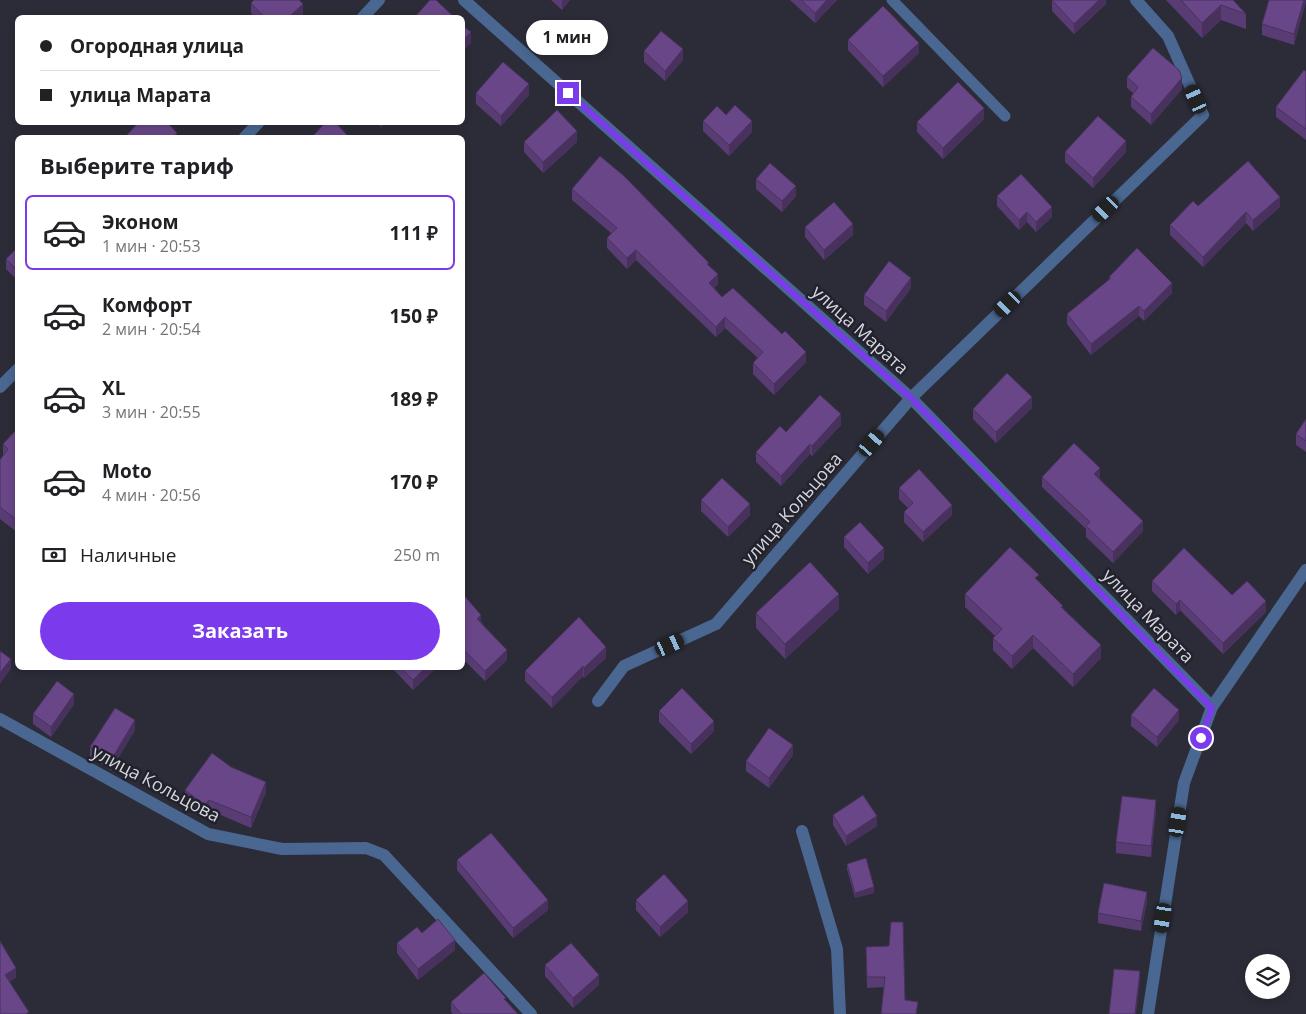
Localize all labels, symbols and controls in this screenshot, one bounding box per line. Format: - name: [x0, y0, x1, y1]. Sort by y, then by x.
- callout: 1 мин: [527, 21, 609, 56]
- text: 1 мин: [543, 26, 591, 48]
- text: Огородная улица: [70, 33, 244, 59]
- text: улица Марата: [70, 82, 211, 108]
- route end: [557, 82, 579, 104]
- car: [1183, 82, 1208, 116]
- text: Выберите тариф: [40, 150, 234, 180]
- car: [1090, 193, 1122, 225]
- text: Эконом: [102, 209, 179, 235]
- icon: car: [42, 210, 87, 255]
- text: 111 ₽: [389, 220, 438, 246]
- text: 1 мин · 20:53: [102, 235, 201, 257]
- street label: улица Марата: [807, 279, 914, 379]
- car: [991, 288, 1024, 320]
- text: Комфорт: [102, 292, 192, 318]
- icon: car: [42, 293, 87, 338]
- text: 150 ₽: [389, 303, 438, 329]
- text: 2 мин · 20:54: [102, 318, 201, 340]
- text: XL: [102, 375, 125, 401]
- icon: car: [42, 376, 87, 421]
- text: 189 ₽: [389, 386, 438, 412]
- text: 3 мин · 20:55: [102, 401, 201, 423]
- car: [856, 427, 887, 459]
- street label: улица Кольцова: [736, 447, 847, 570]
- text: Moto: [102, 458, 152, 484]
- icon: car: [42, 459, 87, 504]
- text: 170 ₽: [389, 469, 438, 495]
- text: 4 мин · 20:56: [102, 484, 201, 506]
- icon: cash: [40, 541, 68, 569]
- text: Наличные: [80, 542, 176, 568]
- text: 250 m: [394, 544, 440, 566]
- street label: улица Марата: [1098, 563, 1200, 668]
- button: Заказать: [40, 602, 440, 660]
- car: [653, 632, 686, 658]
- route start: [1190, 727, 1212, 749]
- street label: улица Кольцова: [88, 739, 225, 827]
- car: [1168, 806, 1187, 838]
- car: [1153, 902, 1172, 934]
- map controls: [1245, 954, 1290, 999]
- button: layers: [1245, 954, 1290, 999]

